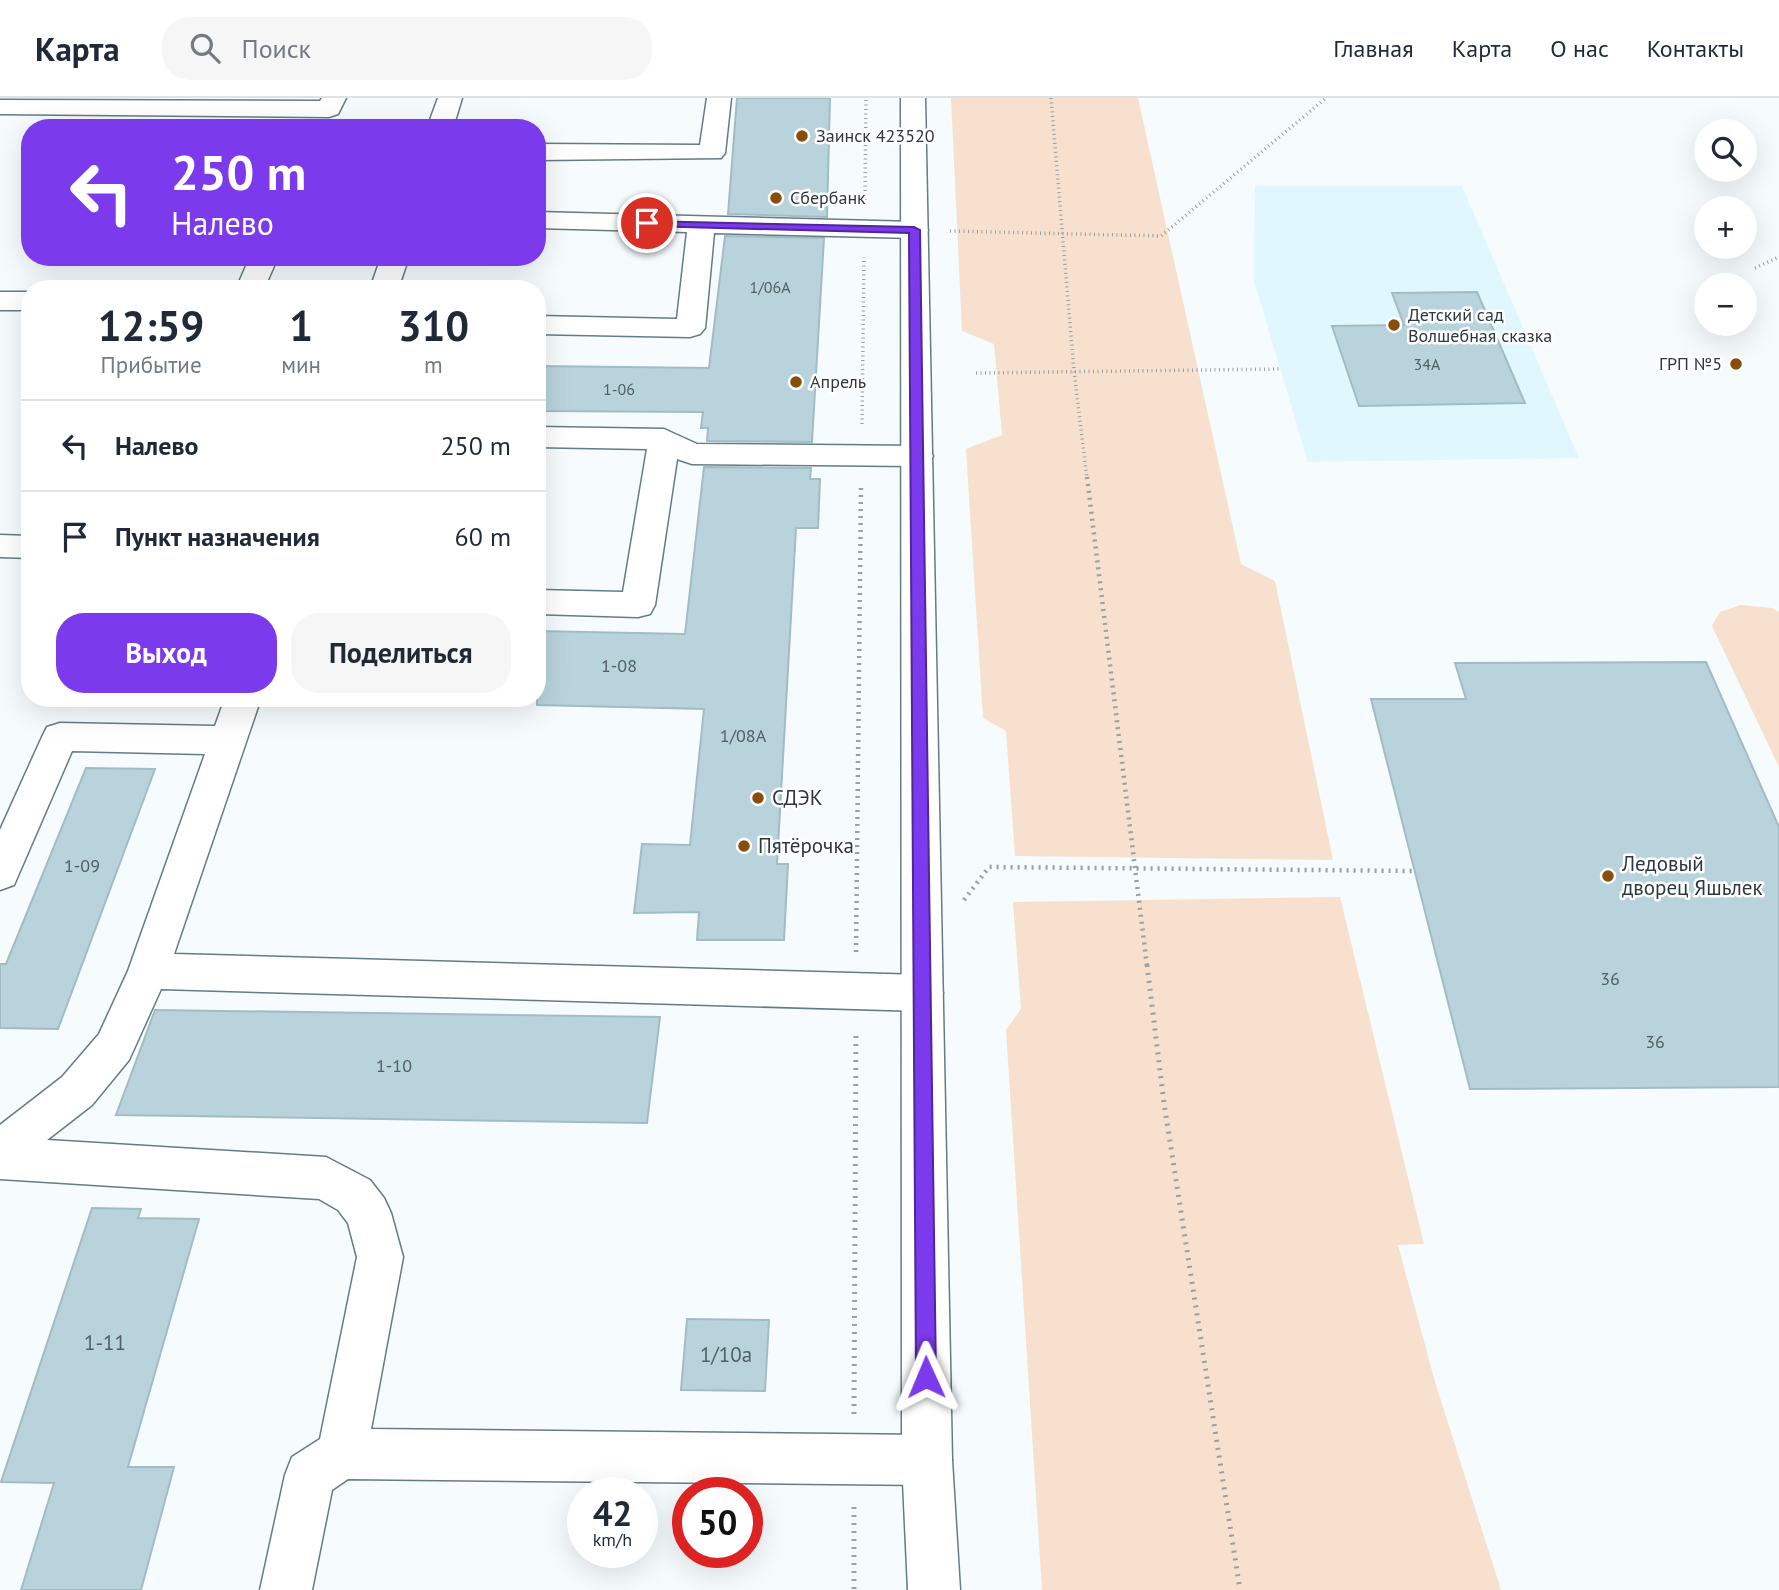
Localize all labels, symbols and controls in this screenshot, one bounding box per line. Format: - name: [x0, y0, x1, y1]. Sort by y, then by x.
- search box: [162, 17, 652, 80]
- text: Карта: [35, 27, 120, 70]
- icon: search: [186, 29, 224, 67]
- text: Поиск: [242, 32, 311, 65]
- text: Главная: [1333, 33, 1414, 64]
- text: Карта: [1452, 33, 1512, 64]
- text: О нас: [1550, 33, 1609, 64]
- text: Контакты: [1647, 33, 1744, 64]
- map controls: [1694, 119, 1757, 336]
- button: search: [1694, 119, 1757, 182]
- place label: Заинск 423520: [816, 124, 935, 147]
- marker: Заинск 423520: [794, 128, 810, 144]
- text: 250 m: [171, 140, 306, 204]
- icon: left: [56, 147, 147, 238]
- place label: Сбербанк: [790, 186, 866, 209]
- marker: Сбербанк: [768, 190, 784, 206]
- pin: [617, 193, 677, 253]
- button: +: [1694, 196, 1757, 259]
- text: Налево: [171, 202, 274, 244]
- icon: arrive: [628, 204, 666, 242]
- button: −: [1694, 273, 1757, 336]
- house number: 1/06А: [749, 277, 791, 297]
- text: 12:59: [98, 298, 204, 353]
- text: 1: [289, 298, 313, 353]
- text: 310: [398, 298, 469, 353]
- place label: Детский сад Волшебная сказка: [1408, 303, 1552, 347]
- marker: Детский сад Волшебная сказка: [1386, 317, 1402, 333]
- text: Прибытие: [101, 350, 202, 379]
- text: мин: [281, 350, 321, 379]
- text: m: [424, 350, 443, 379]
- place label: ГРП №5: [1659, 352, 1722, 375]
- house number: 34А: [1414, 354, 1441, 374]
- marker: ГРП №5: [1728, 356, 1744, 372]
- place label: Апрель: [810, 370, 866, 393]
- marker: Апрель: [788, 374, 804, 390]
- house number: 1-06: [603, 379, 635, 399]
- icon: left: [56, 427, 94, 465]
- text: Налево: [115, 429, 199, 462]
- text: 250 m: [440, 429, 511, 462]
- icon: arrive: [56, 518, 94, 556]
- text: Пункт назначения: [115, 520, 320, 553]
- text: 60 m: [455, 520, 511, 553]
- button: Выход: [56, 613, 277, 693]
- button: Поделиться: [291, 613, 511, 693]
- house number: 1-08: [601, 654, 637, 677]
- house number: 1/08А: [720, 724, 767, 747]
- place label: СДЭК: [772, 784, 823, 811]
- marker: СДЭК: [750, 790, 766, 806]
- place label: Пятёрочка: [758, 832, 854, 859]
- marker: Пятёрочка: [736, 838, 752, 854]
- place label: Ледовый дворец Яшьлек: [1621, 850, 1762, 901]
- house number: 1-09: [64, 854, 100, 877]
- marker: Ледовый дворец Яшьлек: [1600, 868, 1616, 884]
- house number: 36: [1600, 967, 1620, 990]
- house number: 36: [1645, 1030, 1665, 1053]
- house number: 1-10: [376, 1054, 412, 1077]
- house number: 1-11: [84, 1329, 126, 1356]
- position arrow: [889, 1340, 963, 1414]
- house number: 1/10а: [700, 1341, 752, 1368]
- speed limit sign: 50: [672, 1477, 763, 1568]
- text: 42: [593, 1490, 632, 1536]
- text: km/h: [593, 1528, 632, 1551]

